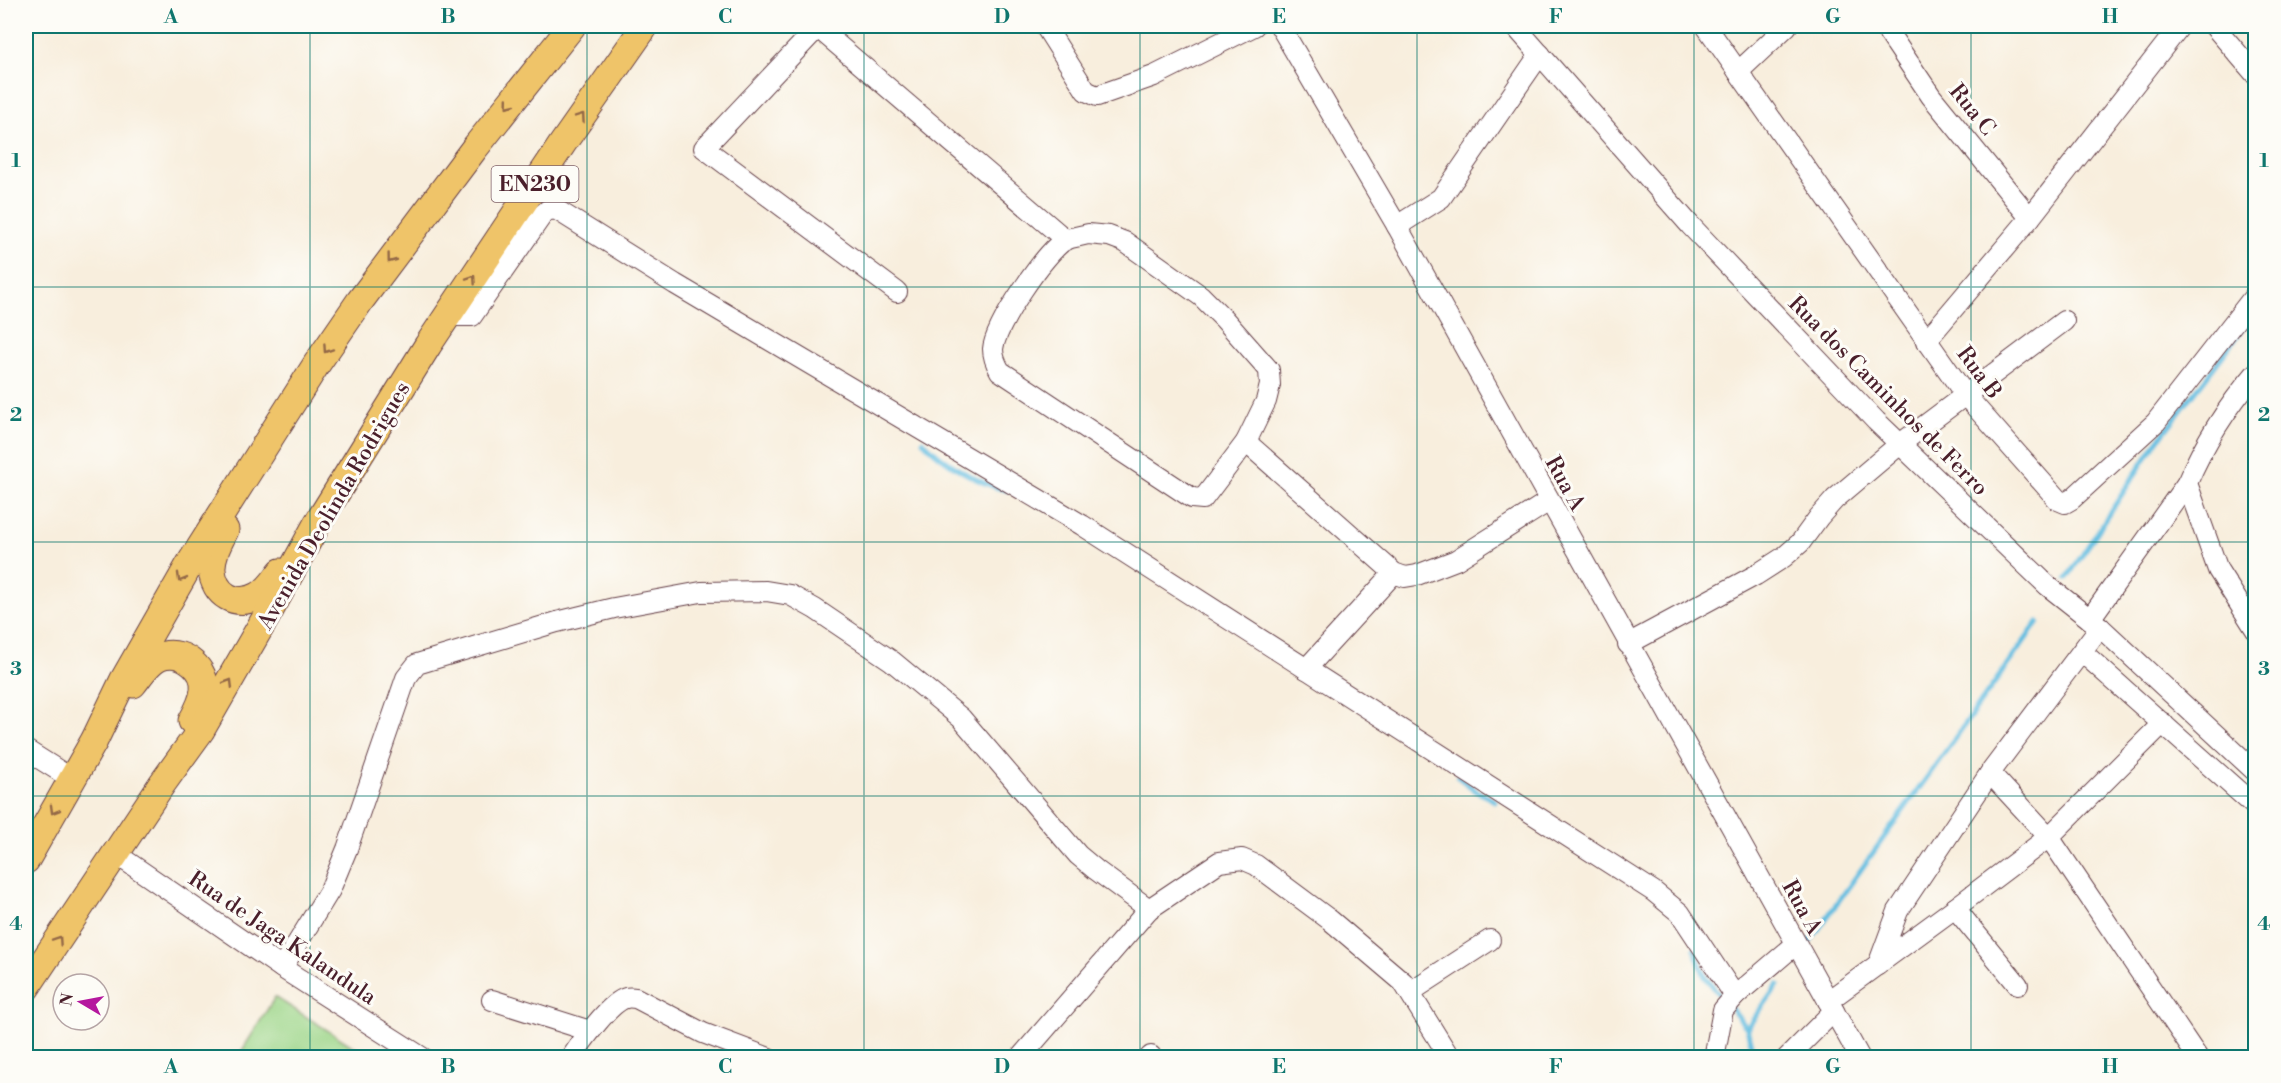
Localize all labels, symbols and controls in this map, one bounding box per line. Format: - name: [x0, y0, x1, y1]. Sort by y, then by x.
- text: A: [163, 5, 179, 30]
- text: B: [440, 5, 456, 30]
- text: C: [718, 5, 732, 30]
- text: D: [994, 5, 1010, 30]
- text: E: [1272, 5, 1286, 30]
- text: F: [1549, 5, 1563, 30]
- text: G: [1825, 5, 1841, 30]
- text: H: [2102, 5, 2119, 30]
- street label: Rua C: [1943, 79, 2001, 141]
- one-way arrow: [506, 97, 517, 108]
- one-way arrow: [574, 113, 585, 124]
- text: 1: [11, 149, 21, 174]
- text: 1: [2259, 149, 2269, 174]
- road number: EN230: [492, 166, 578, 202]
- one-way arrow: [388, 252, 399, 263]
- one-way arrow: [465, 275, 476, 286]
- street label: Rua dos Caminhos de Ferro: [1782, 290, 1994, 502]
- street label: Rua B: [1950, 341, 2007, 405]
- one-way arrow: [323, 342, 334, 353]
- street label: Avenida Deolinda Rodrigues: [252, 377, 416, 635]
- text: 2: [10, 403, 22, 428]
- text: 2: [2258, 403, 2270, 428]
- street label: Rua A: [1539, 452, 1591, 517]
- one-way arrow: [177, 572, 189, 582]
- text: 3: [10, 657, 22, 682]
- text: 3: [2258, 657, 2270, 682]
- one-way arrow: [222, 679, 233, 689]
- one-way arrow: [50, 803, 62, 814]
- street label: Rua de Jaga Kalandula: [183, 865, 382, 1012]
- street label: Rua A: [1776, 876, 1828, 941]
- text: 4: [9, 912, 23, 937]
- text: 4: [2257, 912, 2271, 937]
- one-way arrow: [51, 935, 62, 946]
- north arrow: [51, 972, 111, 1032]
- text: N: [56, 991, 78, 1008]
- text: A: [163, 1055, 179, 1080]
- text: B: [440, 1055, 456, 1080]
- text: C: [718, 1055, 732, 1080]
- text: D: [994, 1055, 1010, 1080]
- text: E: [1272, 1055, 1286, 1080]
- text: F: [1549, 1055, 1563, 1080]
- text: G: [1825, 1055, 1841, 1080]
- text: H: [2102, 1055, 2119, 1080]

